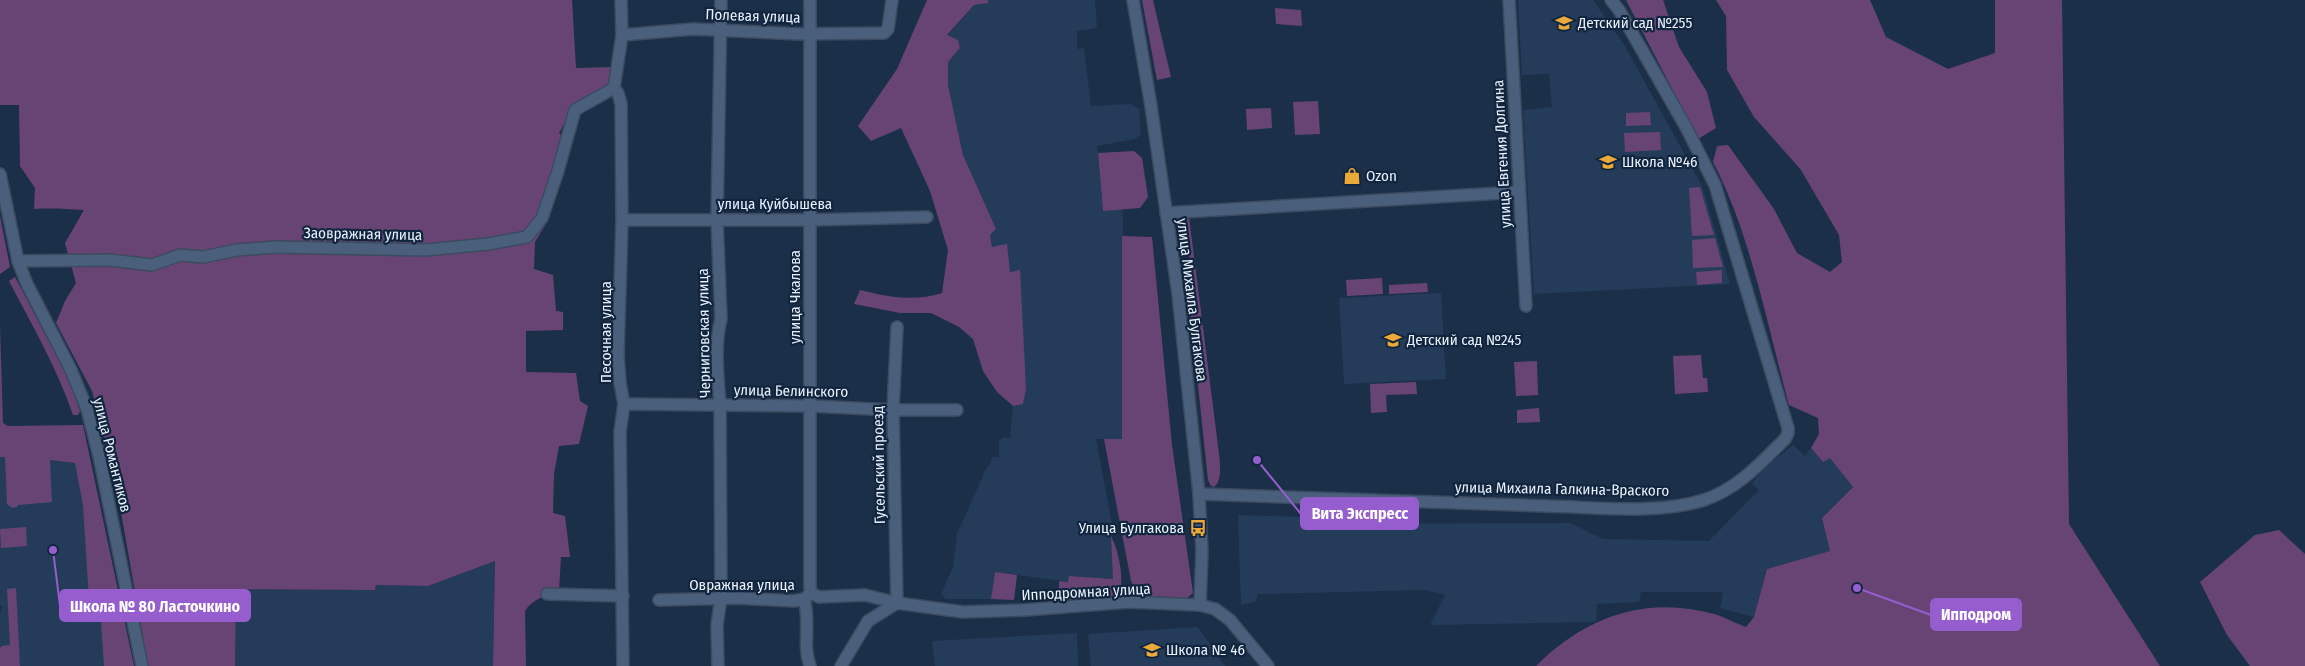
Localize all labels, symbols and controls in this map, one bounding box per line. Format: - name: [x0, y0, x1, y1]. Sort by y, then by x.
- street label: Полевая улица: [705, 5, 801, 27]
- school or university icon: Детский сад №255: [1554, 13, 1574, 33]
- place label: Детский сад №255: [1577, 14, 1692, 32]
- street label: улица Евгения Долгина: [1489, 79, 1515, 229]
- school or university icon: Школа №46: [1598, 152, 1618, 172]
- place label: Школа №46: [1622, 153, 1697, 171]
- shop icon: Ozon: [1342, 166, 1362, 186]
- place label: Ozon: [1366, 167, 1397, 185]
- street label: улица Куйбышева: [718, 195, 832, 213]
- street label: улица Михаила Булгакова: [1173, 217, 1211, 383]
- street label: Заовражная улица: [304, 224, 422, 244]
- street label: улица Чкалова: [786, 250, 804, 344]
- street label: Черниговская улица: [694, 268, 714, 398]
- street label: Песочная улица: [597, 281, 615, 383]
- school or university icon: Детский сад №245: [1383, 330, 1403, 350]
- place label: Детский сад №245: [1406, 331, 1521, 349]
- street label: улица Белинского: [734, 381, 849, 401]
- street label: улица Романтиков: [89, 396, 135, 514]
- street label: Гусельский проезд: [869, 406, 889, 524]
- street label: улица Михаила Галкина-Враского: [1455, 478, 1669, 500]
- callout: Вита Экспресс: [1301, 498, 1418, 529]
- text: Вита Экспресс: [1312, 504, 1408, 523]
- bus stop icon: Улица Булгакова: [1188, 518, 1208, 538]
- place label: Улица Булгакова: [1078, 519, 1184, 537]
- street label: Овражная улица: [689, 576, 795, 594]
- street label: Ипподромная улица: [1021, 580, 1151, 604]
- callout: Школа № 80 Ласточкино: [60, 590, 250, 621]
- text: Школа № 80 Ласточкино: [70, 597, 241, 616]
- callout: Ипподром: [1931, 599, 2021, 630]
- text: Ипподром: [1941, 605, 2011, 624]
- school or university icon: Школа № 46: [1142, 640, 1162, 660]
- place label: Школа № 46: [1166, 641, 1245, 659]

